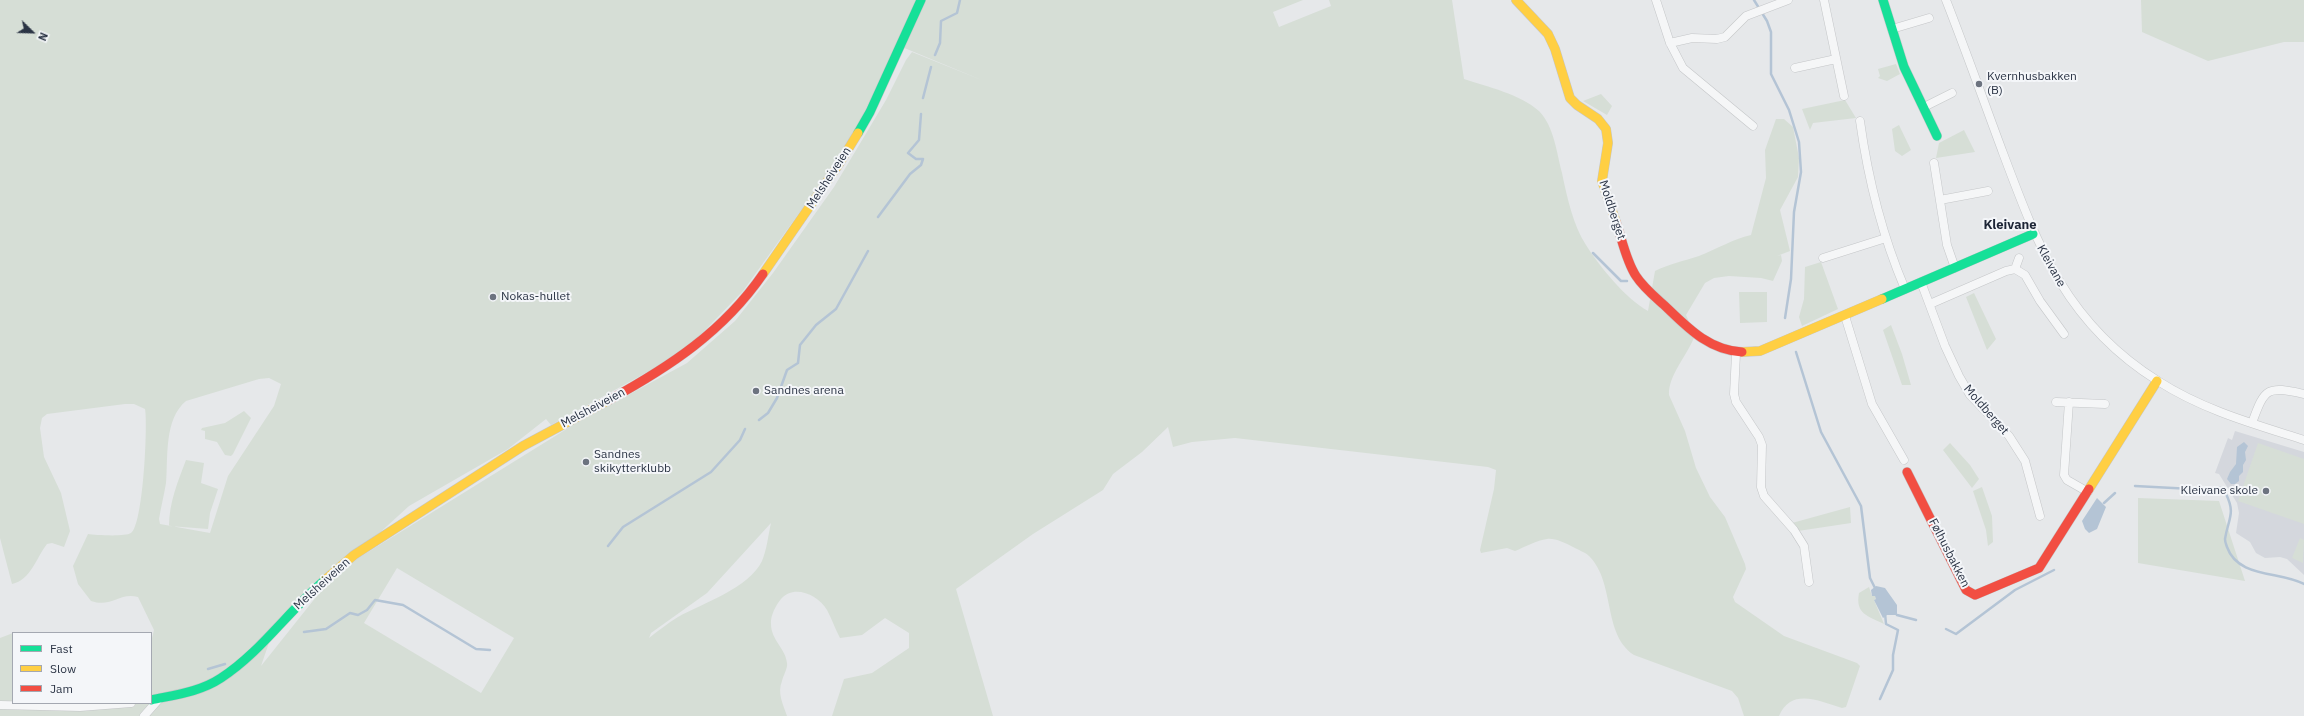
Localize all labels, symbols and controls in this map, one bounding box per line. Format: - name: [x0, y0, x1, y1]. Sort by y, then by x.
- north arrow: [12, 12, 52, 52]
- text: N: [35, 30, 51, 43]
- place label: Kvernhusbakken (B): [1987, 70, 2077, 98]
- marker: Kvernhusbakken (B): [1974, 79, 1984, 89]
- street label: Melsheiveien: [804, 144, 854, 212]
- street label: Moldberget: [1596, 179, 1628, 241]
- district label: Kleivane: [1983, 217, 2037, 233]
- street label: Kleivane: [2034, 242, 2068, 290]
- place label: Nokas-hullet: [501, 290, 570, 304]
- marker: Nokas-hullet: [488, 292, 498, 302]
- street label: Moldberget: [1960, 382, 2012, 438]
- place label: Sandnes arena: [764, 384, 844, 398]
- street label: Melsheiveien: [558, 385, 628, 431]
- marker: Sandnes arena: [751, 386, 761, 396]
- place label: Sandnes skikytterklubb: [594, 448, 671, 476]
- marker: Sandnes skikytterklubb: [581, 457, 591, 467]
- place label: Kleivane skole: [2181, 484, 2258, 498]
- marker: Kleivane skole: [2261, 486, 2271, 496]
- street label: Følhusbakken: [1926, 516, 1972, 590]
- street label: Melsheiveien: [291, 555, 353, 613]
- legend: [12, 632, 152, 704]
- text: Fast: [50, 641, 73, 656]
- text: Slow: [50, 661, 76, 676]
- text: Jam: [50, 681, 73, 696]

